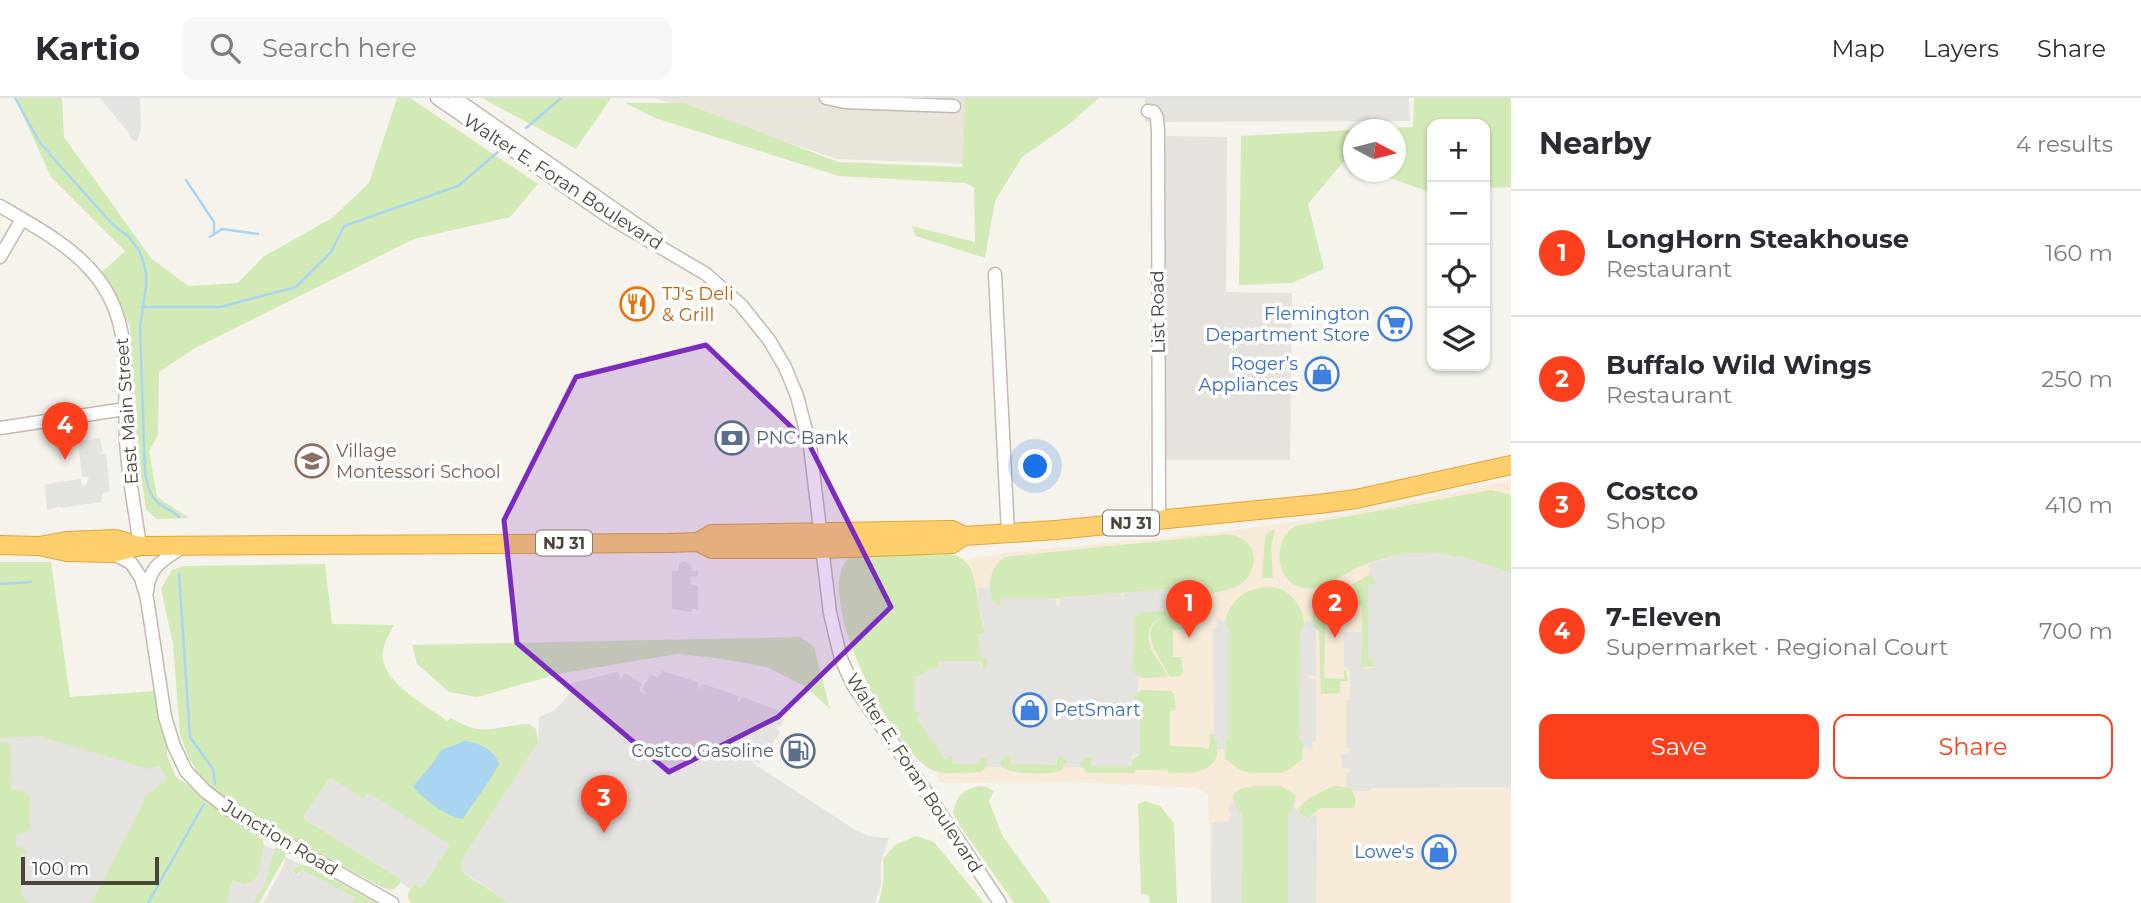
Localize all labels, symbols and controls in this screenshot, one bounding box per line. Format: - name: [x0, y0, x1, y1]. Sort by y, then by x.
- search box: [182, 17, 672, 80]
- text: Kartio: [35, 28, 140, 68]
- icon: search: [206, 29, 244, 67]
- text: Search here: [262, 32, 417, 64]
- text: Map: [1831, 34, 1885, 63]
- text: Layers: [1923, 34, 1999, 63]
- text: Share: [2037, 34, 2106, 63]
- street label: Walter E. Foran Boulevard: [459, 109, 667, 255]
- north arrow: [1343, 119, 1406, 182]
- map controls: [1427, 119, 1490, 371]
- button: +: [1427, 119, 1490, 182]
- text: Nearby: [1539, 125, 1651, 162]
- text: 4 results: [2016, 130, 2113, 158]
- button: −: [1427, 182, 1490, 245]
- text: LongHorn Steakhouse: [1606, 223, 1909, 255]
- text: 1: [1557, 239, 1567, 267]
- text: 160 m: [2045, 239, 2113, 267]
- button: locate: [1427, 245, 1490, 308]
- text: Restaurant: [1606, 255, 1732, 283]
- street label: List Road: [1146, 270, 1170, 354]
- place label: TJ's Deli & Grill: [662, 283, 734, 326]
- restaurant icon: TJ's Deli & Grill: [618, 285, 656, 323]
- place label: Flemington Department Store: [1205, 303, 1370, 346]
- supermarket icon: Flemington Department Store: [1376, 305, 1414, 343]
- button: layers: [1427, 308, 1490, 371]
- street label: East Main Street: [111, 337, 143, 485]
- text: Buffalo Wild Wings: [1606, 349, 1871, 381]
- place label: Roger’s Appliances: [1199, 353, 1298, 396]
- shop icon: Roger’s Appliances: [1303, 355, 1341, 393]
- text: 2: [1555, 365, 1569, 393]
- text: 250 m: [2041, 365, 2113, 393]
- text: Restaurant: [1606, 381, 1732, 409]
- pin: 4: [42, 402, 88, 460]
- bank icon: PNC Bank: [713, 419, 751, 457]
- place label: PNC Bank: [756, 427, 848, 449]
- place label: Village Montessori School: [336, 440, 501, 483]
- school or university icon: Village Montessori School: [293, 442, 331, 480]
- your location: [1018, 449, 1052, 483]
- text: Costco: [1606, 475, 1698, 507]
- text: 3: [1555, 491, 1569, 519]
- text: 410 m: [2044, 491, 2113, 519]
- text: Shop: [1606, 507, 1666, 535]
- road number: NJ 31: [1103, 510, 1159, 536]
- road number: NJ 31: [536, 530, 592, 556]
- pin: 1: [1166, 580, 1212, 638]
- pin: 2: [1312, 580, 1358, 638]
- text: 7-Eleven: [1606, 601, 1722, 633]
- text: 4: [1554, 617, 1570, 645]
- text: 700 m: [2039, 617, 2113, 645]
- text: Supermarket · Regional Court: [1606, 633, 1948, 661]
- street label: Walter E. Foran Boulevard: [841, 669, 987, 877]
- shop icon: PetSmart: [1011, 691, 1049, 729]
- place label: PetSmart: [1054, 699, 1140, 721]
- button: Save: [1539, 714, 1819, 779]
- button: Share: [1833, 714, 2113, 779]
- fuel station icon: Costco Gasoline: [779, 732, 817, 770]
- place label: Costco Gasoline: [631, 740, 774, 762]
- pin: 3: [581, 775, 627, 833]
- street label: Junction Road: [217, 794, 342, 881]
- shop icon: Lowe's: [1420, 833, 1458, 871]
- place label: Lowe's: [1354, 841, 1414, 863]
- scale bar: [21, 854, 159, 886]
- text: 100 m: [32, 857, 89, 880]

